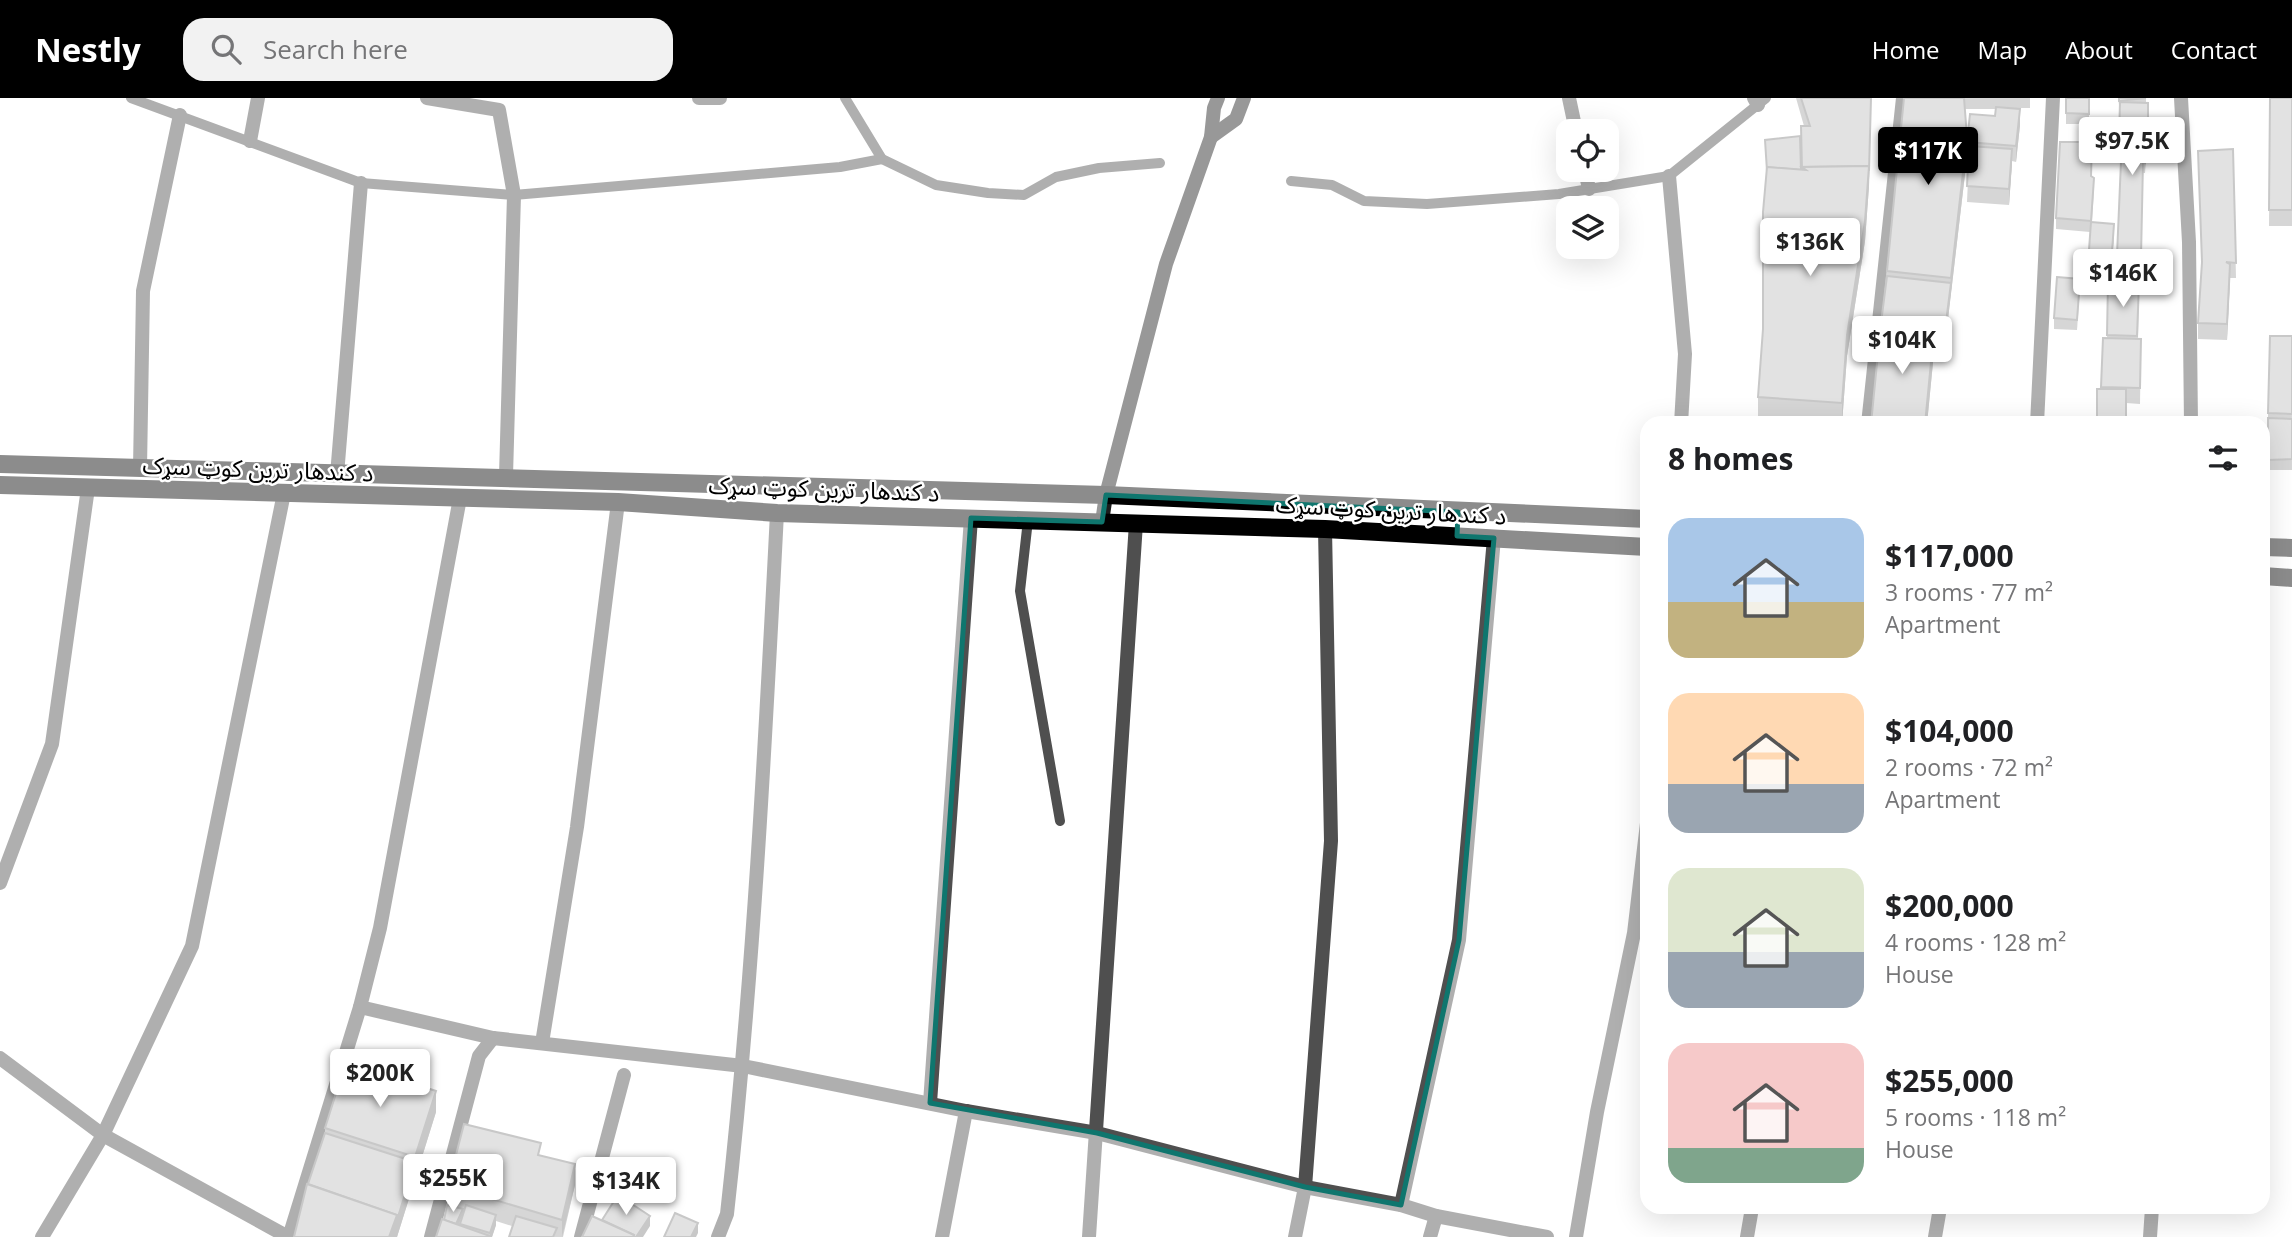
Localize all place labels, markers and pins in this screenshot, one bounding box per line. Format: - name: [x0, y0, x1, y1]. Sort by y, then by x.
- pin: $97.5K: [2075, 118, 2189, 177]
- pin: $117K: [1879, 127, 1977, 187]
- pin: $136K: [1761, 218, 1859, 278]
- pin: $146K: [2074, 250, 2172, 309]
- pin: $104K: [1853, 316, 1951, 376]
- pin: $200K: [331, 1049, 429, 1109]
- pin: $255K: [404, 1154, 502, 1214]
- pin: $134K: [577, 1158, 675, 1217]

